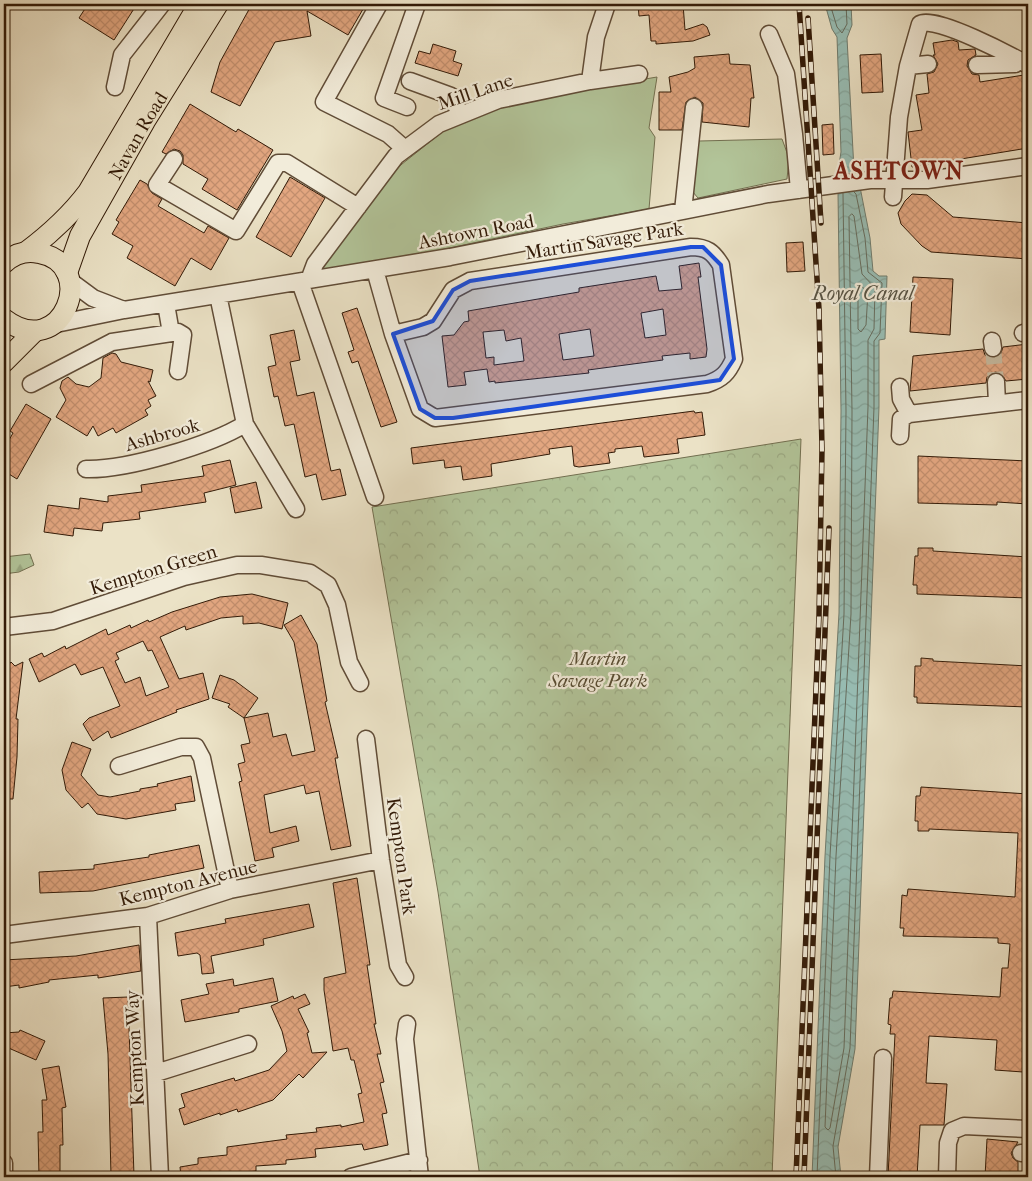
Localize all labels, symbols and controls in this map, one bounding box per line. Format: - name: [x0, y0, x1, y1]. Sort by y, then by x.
- street label: Mill Lane: [435, 69, 516, 115]
- street label: Navan Road: [104, 87, 173, 184]
- district label: ASHTOWN: [832, 157, 964, 185]
- street label: Ashtown Road: [416, 210, 537, 254]
- street label: Martin Savage Park: [524, 218, 685, 264]
- water label: Royal Canal: [810, 282, 916, 305]
- street label: Ashbrook: [121, 414, 202, 456]
- street label: Kempton Green: [87, 540, 219, 600]
- park label: Martin Savage Park: [547, 648, 648, 692]
- street label: Kempton Park: [382, 796, 420, 916]
- street label: Kempton Avenue: [117, 855, 260, 911]
- street label: Kempton Way: [121, 988, 149, 1107]

